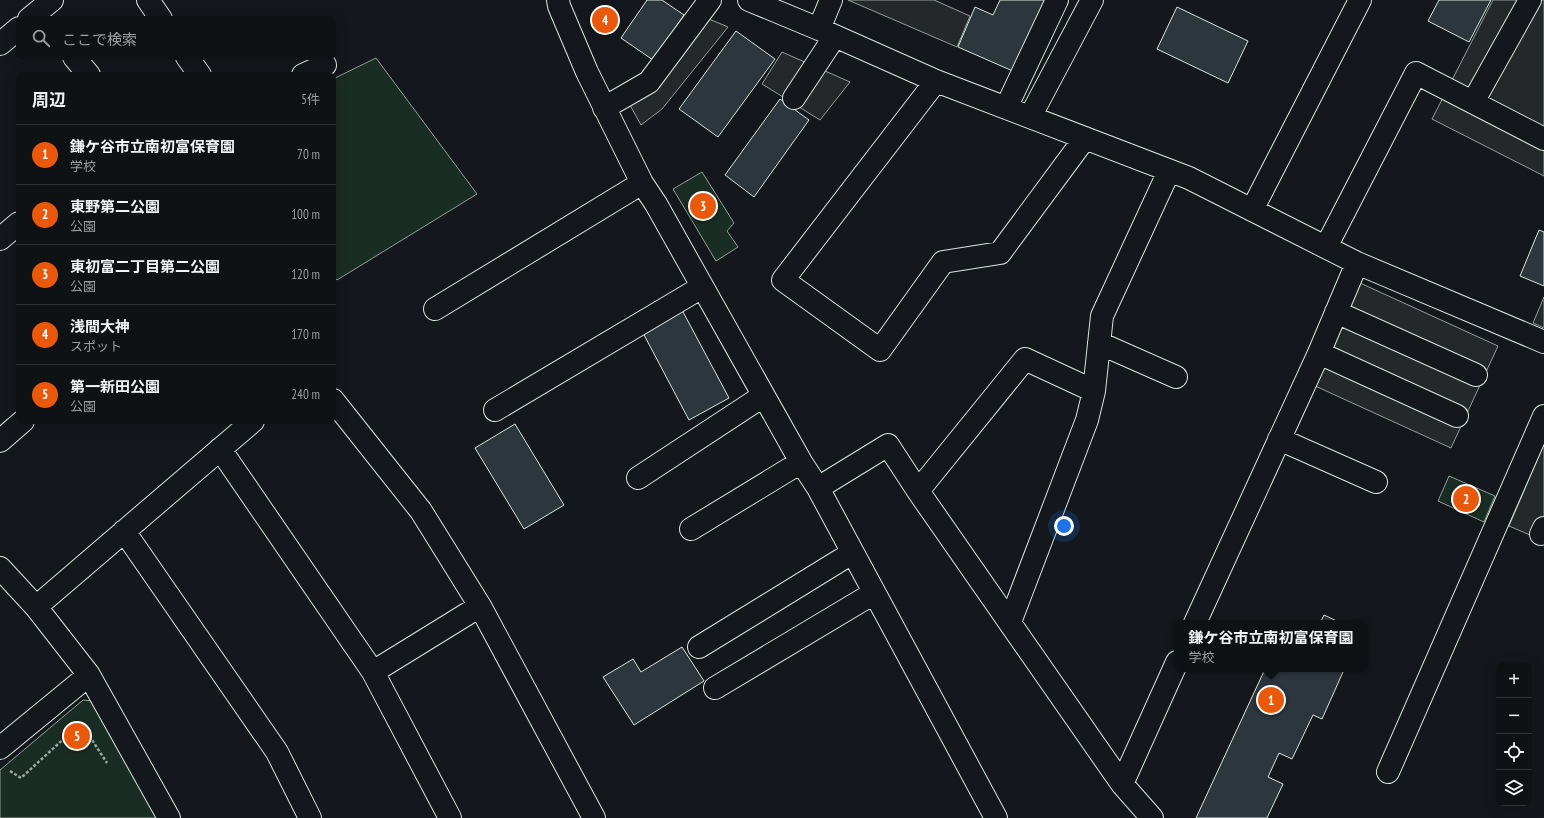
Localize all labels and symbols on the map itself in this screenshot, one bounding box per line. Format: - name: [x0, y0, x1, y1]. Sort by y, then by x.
- pin: 4: [592, 5, 618, 35]
- pin: 3: [690, 191, 716, 221]
- pin: 2: [1453, 484, 1479, 514]
- your location: [1054, 516, 1074, 536]
- pin: 1: [1258, 685, 1284, 715]
- pin: 5: [64, 721, 90, 751]

